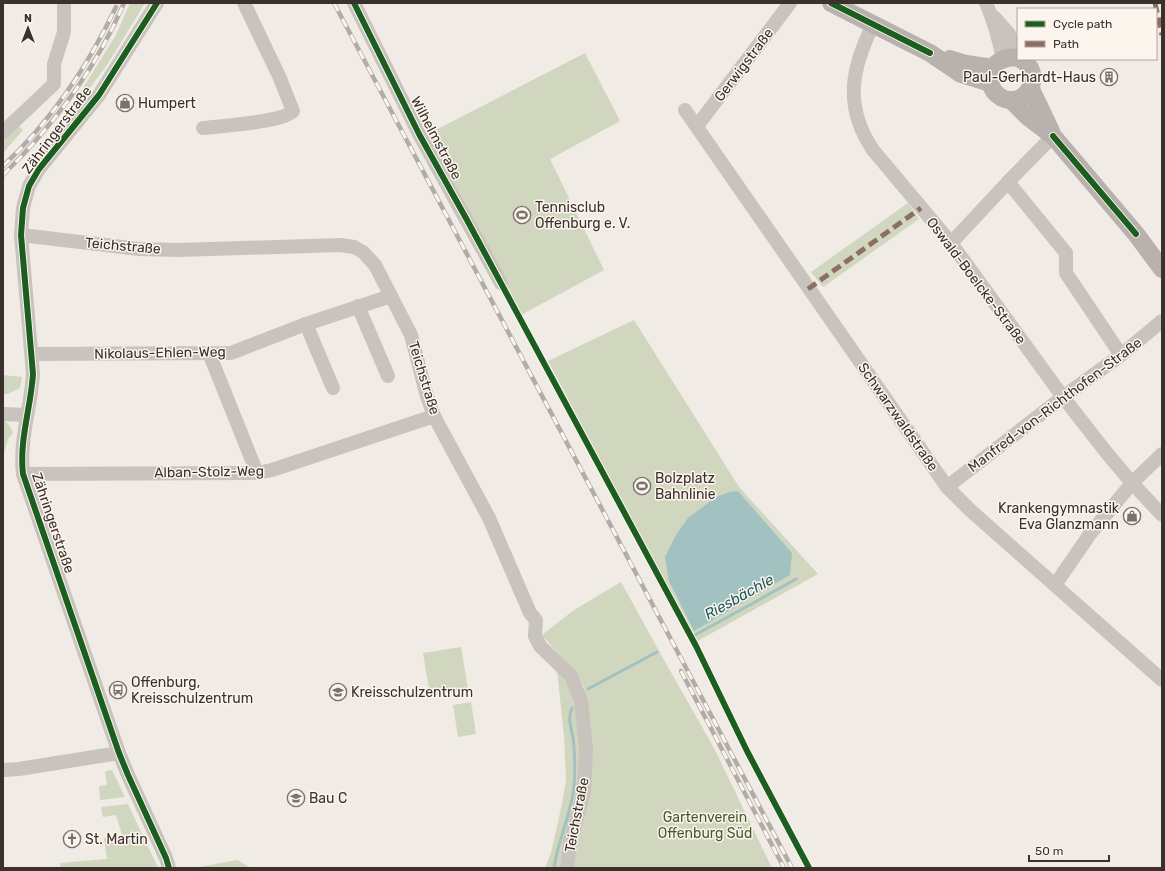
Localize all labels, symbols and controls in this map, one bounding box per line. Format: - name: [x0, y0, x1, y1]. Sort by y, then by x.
- north arrow: [8, 8, 48, 48]
- legend: [1017, 8, 1157, 60]
- text: N: [24, 12, 32, 25]
- text: Cycle path: [1053, 17, 1112, 31]
- street label: Gerwigstraße: [711, 25, 777, 105]
- text: Path: [1053, 37, 1079, 51]
- building icon: Paul-Gerhardt-Haus: [1099, 67, 1119, 87]
- place label: Paul-Gerhardt-Haus: [963, 69, 1096, 86]
- street label: Zähringerstraße: [19, 83, 95, 177]
- shop icon: Humpert: [115, 93, 135, 113]
- street label: Wilhelmstraße: [407, 93, 465, 183]
- place label: Humpert: [138, 95, 196, 112]
- place label: Tennisclub Offenburg e. V.: [535, 199, 630, 232]
- sports icon: Tennisclub Offenburg e. V.: [512, 205, 532, 225]
- street label: Oswald-Boelcke-Straße: [923, 214, 1029, 348]
- street label: Teichstraße: [84, 234, 162, 258]
- street label: Manfred-von-Richthofen-Straße: [965, 334, 1145, 476]
- street label: Teichstraße: [405, 339, 443, 417]
- street label: Nikolaus-Ehlen-Weg: [94, 343, 226, 363]
- street label: Schwarzwaldstraße: [854, 360, 942, 474]
- street label: Alban-Stolz-Weg: [154, 463, 264, 481]
- place label: Bolzplatz Bahnlinie: [655, 470, 716, 503]
- street label: Zähringerstraße: [28, 471, 78, 576]
- sports icon: Bolzplatz Bahnlinie: [632, 476, 652, 496]
- place label: Krankengymnastik Eva Glanzmann: [998, 500, 1120, 533]
- shop icon: Krankengymnastik Eva Glanzmann: [1122, 506, 1142, 526]
- water label: Riesbächle: [701, 570, 777, 623]
- place label: Offenburg, Kreisschulzentrum: [131, 674, 253, 707]
- bus stop icon: Offenburg, Kreisschulzentrum: [108, 680, 128, 700]
- school or university icon: Kreisschulzentrum: [328, 682, 348, 702]
- place label: Kreisschulzentrum: [351, 684, 473, 701]
- street label: Teichstraße: [561, 776, 593, 854]
- school or university icon: Bau C: [286, 788, 306, 808]
- place label: Bau C: [309, 790, 347, 807]
- park label: Gartenverein Offenburg Süd: [658, 809, 752, 842]
- church icon: St. Martin: [62, 829, 82, 849]
- place label: St. Martin: [85, 831, 148, 848]
- scale bar: [1029, 837, 1109, 863]
- text: 50 m: [1035, 844, 1063, 858]

